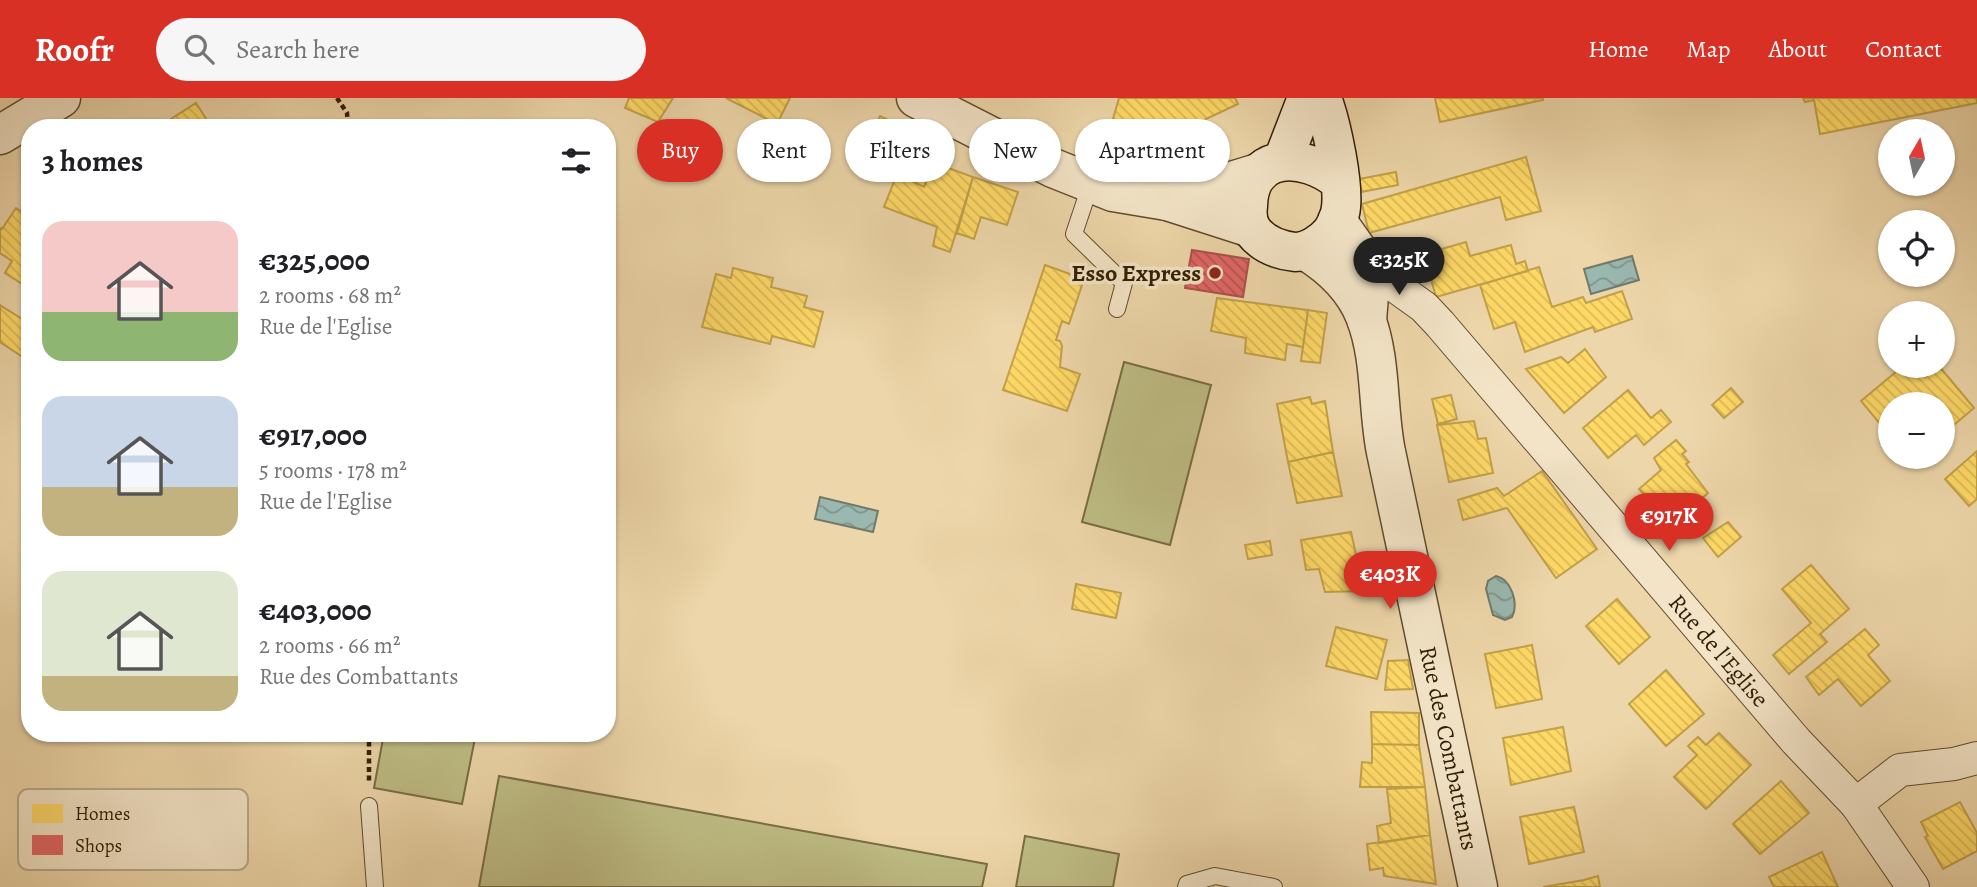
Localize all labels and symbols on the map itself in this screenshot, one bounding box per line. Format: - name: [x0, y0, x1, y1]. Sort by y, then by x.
- north arrow: [1878, 119, 1955, 196]
- pin: €325K: [1350, 238, 1448, 297]
- place label: Esso Express: [1071, 257, 1201, 289]
- marker: Esso Express: [1207, 265, 1223, 281]
- pin: €917K: [1620, 494, 1718, 553]
- pin: €403K: [1341, 552, 1439, 611]
- street label: Rue de l'Eglise: [1661, 587, 1776, 714]
- street label: Rue des Combattants: [1412, 643, 1486, 853]
- legend: [18, 789, 248, 870]
- text: Homes: [75, 801, 130, 827]
- text: Shops: [75, 833, 122, 859]

